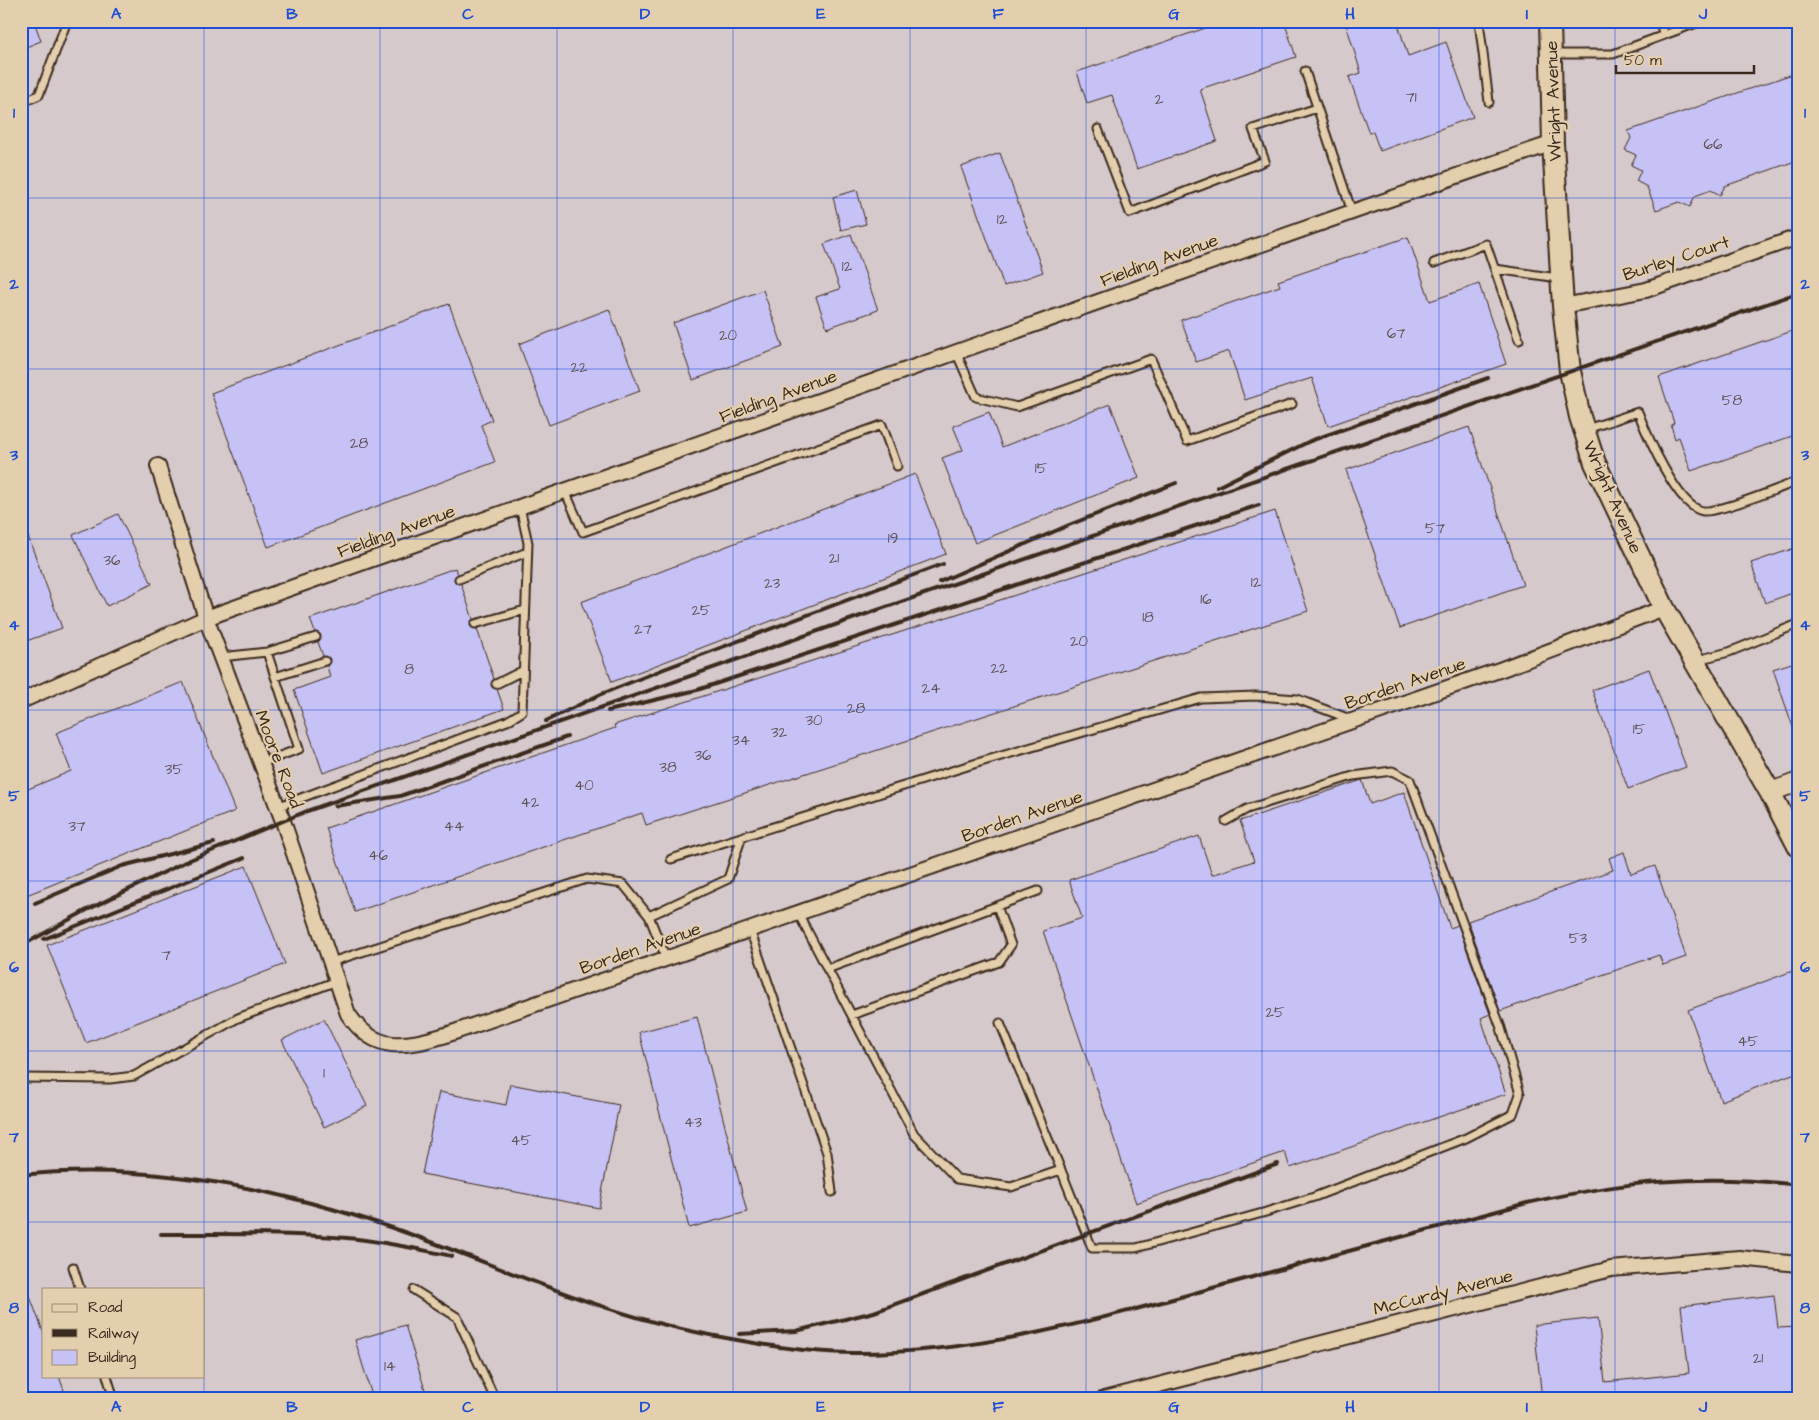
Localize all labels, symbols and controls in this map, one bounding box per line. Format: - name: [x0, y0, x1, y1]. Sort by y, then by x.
- text: A: [111, 3, 122, 25]
- text: B: [286, 3, 298, 25]
- text: C: [462, 3, 474, 25]
- text: D: [640, 3, 651, 25]
- text: E: [816, 3, 826, 25]
- text: F: [992, 3, 1004, 25]
- text: G: [1168, 3, 1180, 25]
- text: H: [1345, 3, 1355, 25]
- text: I: [1526, 3, 1528, 25]
- text: J: [1698, 3, 1708, 25]
- street label: Wright Avenue: [1539, 40, 1569, 162]
- scale bar: [1616, 42, 1754, 74]
- text: 50 m: [1624, 50, 1662, 71]
- house number: 71: [1405, 87, 1417, 108]
- house number: 2: [1155, 89, 1164, 110]
- text: 1: [13, 102, 16, 124]
- text: 1: [1804, 102, 1807, 124]
- house number: 66: [1704, 134, 1723, 155]
- house number: 12: [997, 209, 1008, 230]
- street label: Fielding Avenue: [1097, 227, 1222, 294]
- street label: Burley Court: [1620, 229, 1734, 288]
- house number: 12: [842, 256, 853, 277]
- text: 2: [8, 273, 19, 295]
- text: 2: [1799, 273, 1810, 295]
- house number: 67: [1387, 323, 1405, 344]
- house number: 20: [719, 325, 738, 346]
- house number: 22: [570, 357, 588, 378]
- street label: Fielding Avenue: [716, 363, 841, 430]
- house number: 58: [1722, 390, 1742, 411]
- house number: 28: [350, 433, 368, 454]
- street label: Wright Avenue: [1576, 437, 1649, 558]
- text: 3: [9, 444, 19, 466]
- text: 3: [1800, 444, 1810, 466]
- house number: 15: [1035, 458, 1048, 479]
- street label: Fielding Avenue: [334, 498, 459, 565]
- house number: 57: [1425, 518, 1445, 539]
- house number: 19: [888, 528, 898, 549]
- house number: 21: [829, 548, 839, 569]
- house number: 36: [103, 550, 121, 571]
- house number: 12: [1251, 572, 1262, 593]
- house number: 23: [764, 573, 780, 594]
- house number: 16: [1200, 589, 1212, 610]
- house number: 25: [691, 600, 711, 621]
- house number: 18: [1142, 607, 1154, 628]
- text: 4: [9, 614, 20, 636]
- text: 4: [1800, 614, 1811, 636]
- house number: 27: [634, 619, 652, 640]
- house number: 20: [1070, 631, 1089, 652]
- street label: Borden Avenue: [1341, 651, 1469, 716]
- house number: 22: [990, 658, 1008, 679]
- house number: 8: [404, 659, 414, 680]
- house number: 24: [922, 678, 940, 699]
- house number: 28: [847, 698, 865, 719]
- street label: Moore Road: [248, 706, 309, 812]
- house number: 30: [805, 710, 823, 731]
- house number: 15: [1633, 719, 1646, 740]
- house number: 32: [771, 722, 788, 743]
- house number: 34: [732, 730, 750, 751]
- house number: 36: [694, 745, 712, 766]
- house number: 38: [659, 757, 677, 778]
- house number: 35: [165, 759, 183, 780]
- house number: 40: [574, 775, 594, 796]
- street label: Borden Avenue: [958, 784, 1086, 849]
- text: 5: [8, 785, 20, 807]
- text: 5: [1799, 785, 1811, 807]
- house number: 42: [521, 792, 540, 813]
- house number: 37: [69, 816, 85, 837]
- house number: 44: [444, 816, 464, 837]
- house number: 46: [368, 845, 388, 866]
- street label: Borden Avenue: [576, 916, 704, 981]
- house number: 53: [1569, 928, 1587, 949]
- house number: 7: [161, 945, 171, 966]
- text: 6: [9, 956, 19, 978]
- text: 6: [1800, 956, 1810, 978]
- house number: 25: [1265, 1002, 1285, 1023]
- house number: 45: [1738, 1031, 1759, 1052]
- house number: 1: [323, 1063, 325, 1084]
- house number: 43: [684, 1112, 702, 1133]
- text: 7: [8, 1126, 19, 1148]
- text: 7: [1799, 1126, 1810, 1148]
- house number: 45: [511, 1130, 532, 1151]
- street label: McCurdy Avenue: [1371, 1263, 1516, 1323]
- legend: [42, 1288, 205, 1378]
- text: 8: [9, 1297, 20, 1319]
- text: Road: [88, 1297, 123, 1318]
- text: 8: [1800, 1297, 1811, 1319]
- text: Railway: [88, 1323, 139, 1345]
- text: Building: [88, 1347, 136, 1369]
- house number: 21: [1753, 1348, 1763, 1369]
- house number: 14: [384, 1356, 396, 1377]
- text: A: [111, 1396, 122, 1418]
- text: B: [286, 1396, 298, 1418]
- text: C: [462, 1396, 474, 1418]
- text: D: [640, 1396, 651, 1418]
- text: E: [816, 1396, 826, 1418]
- text: F: [992, 1396, 1004, 1418]
- text: G: [1168, 1396, 1180, 1418]
- text: H: [1345, 1396, 1355, 1418]
- text: I: [1526, 1396, 1528, 1418]
- text: J: [1698, 1396, 1708, 1418]

